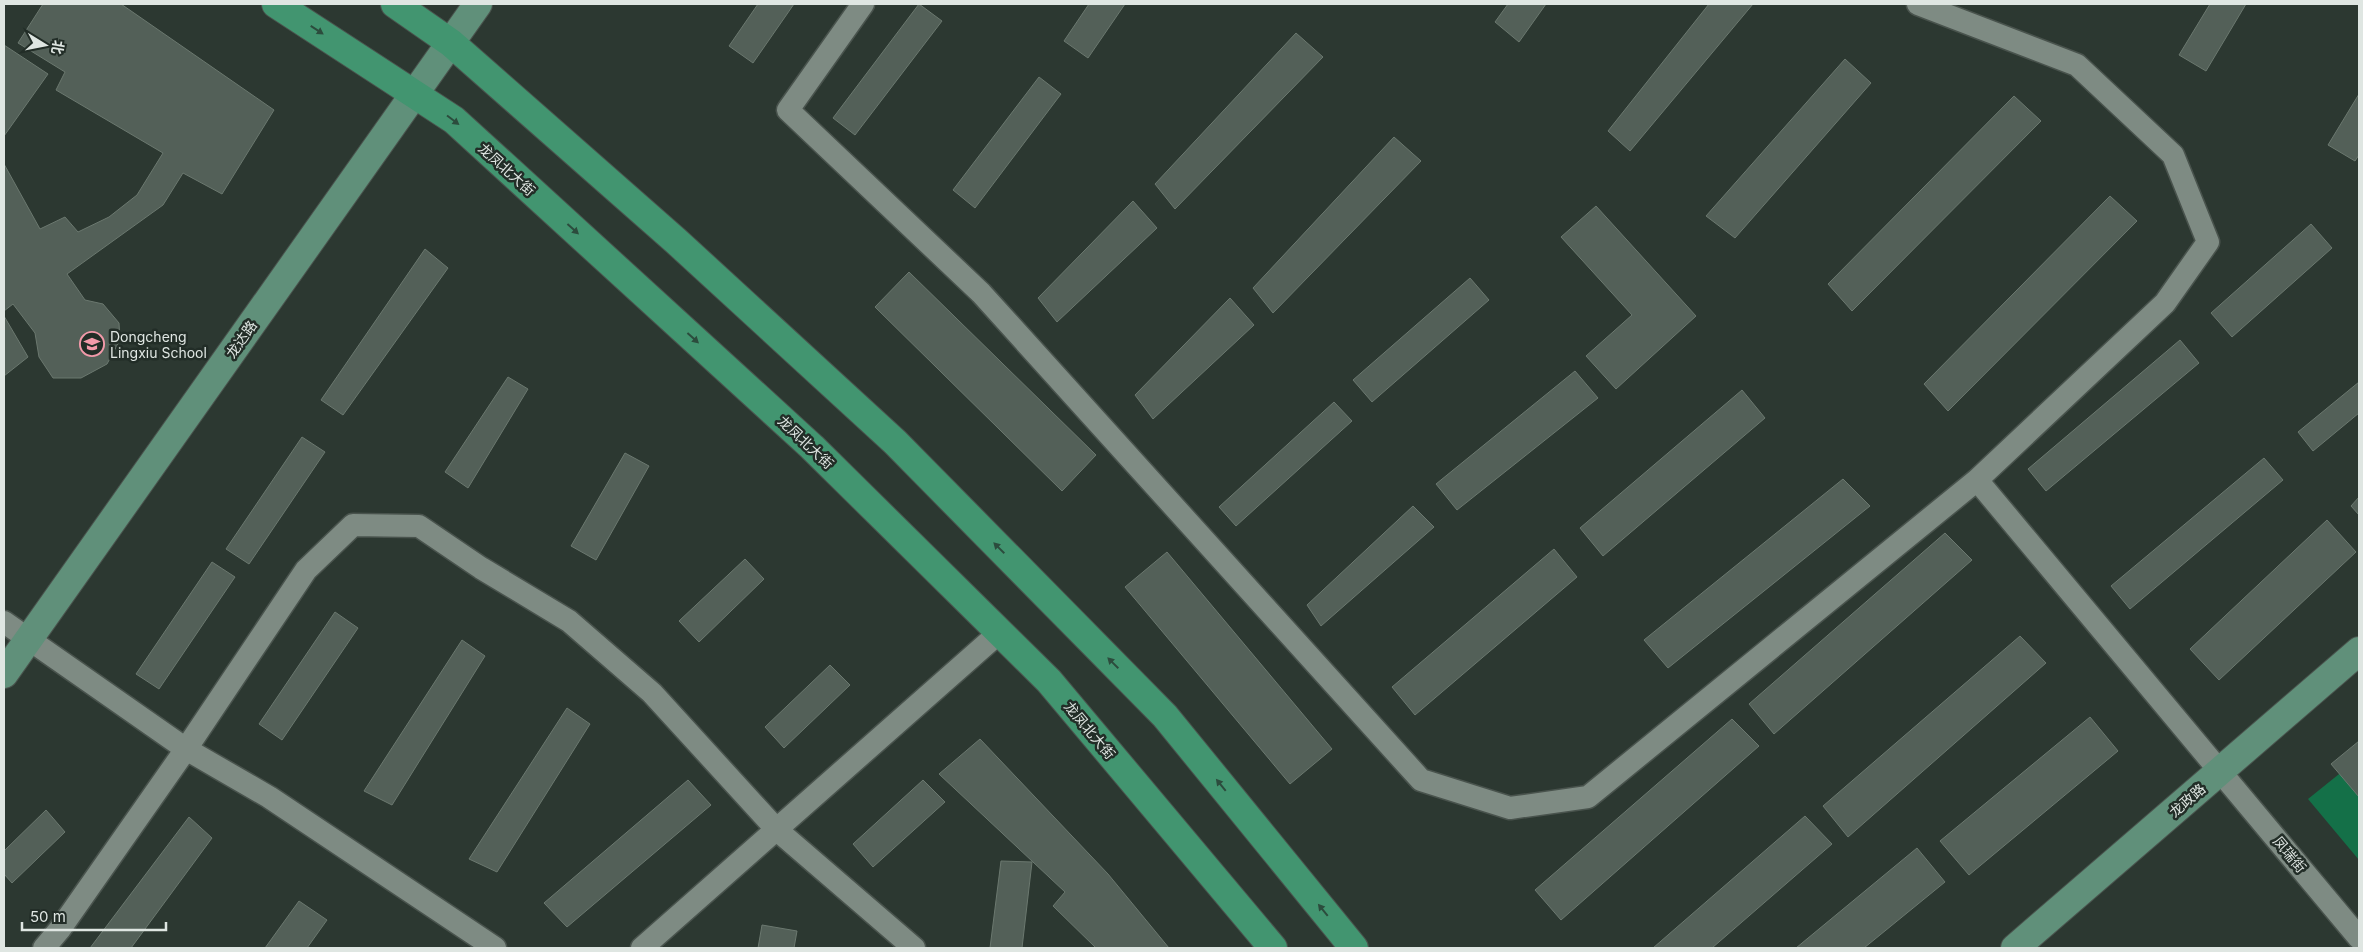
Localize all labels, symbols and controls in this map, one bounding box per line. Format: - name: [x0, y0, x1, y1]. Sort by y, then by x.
- north arrow: [20, 20, 70, 70]
- one-way arrow: [310, 26, 324, 35]
- text: 北: [49, 39, 68, 56]
- one-way arrow: [446, 114, 459, 125]
- street label: 龙凤北大街: [475, 139, 539, 199]
- one-way arrow: [567, 223, 579, 235]
- street label: 龙达路: [222, 317, 260, 361]
- place label: Dongcheng Lingxiu School: [110, 328, 207, 361]
- school or university icon: Dongcheng Lingxiu School: [79, 331, 105, 357]
- one-way arrow: [687, 332, 699, 344]
- street label: 龙凤北大街: [775, 412, 837, 472]
- one-way arrow: [993, 542, 1005, 554]
- one-way arrow: [1107, 658, 1119, 670]
- street label: 龙凤北大街: [1061, 698, 1119, 762]
- one-way arrow: [1215, 778, 1226, 791]
- street label: 龙政路: [2166, 780, 2208, 820]
- street label: 凤瑞街: [2270, 832, 2310, 876]
- scale bar: [22, 900, 166, 932]
- one-way arrow: [1318, 904, 1329, 917]
- text: 50 m: [30, 907, 66, 926]

